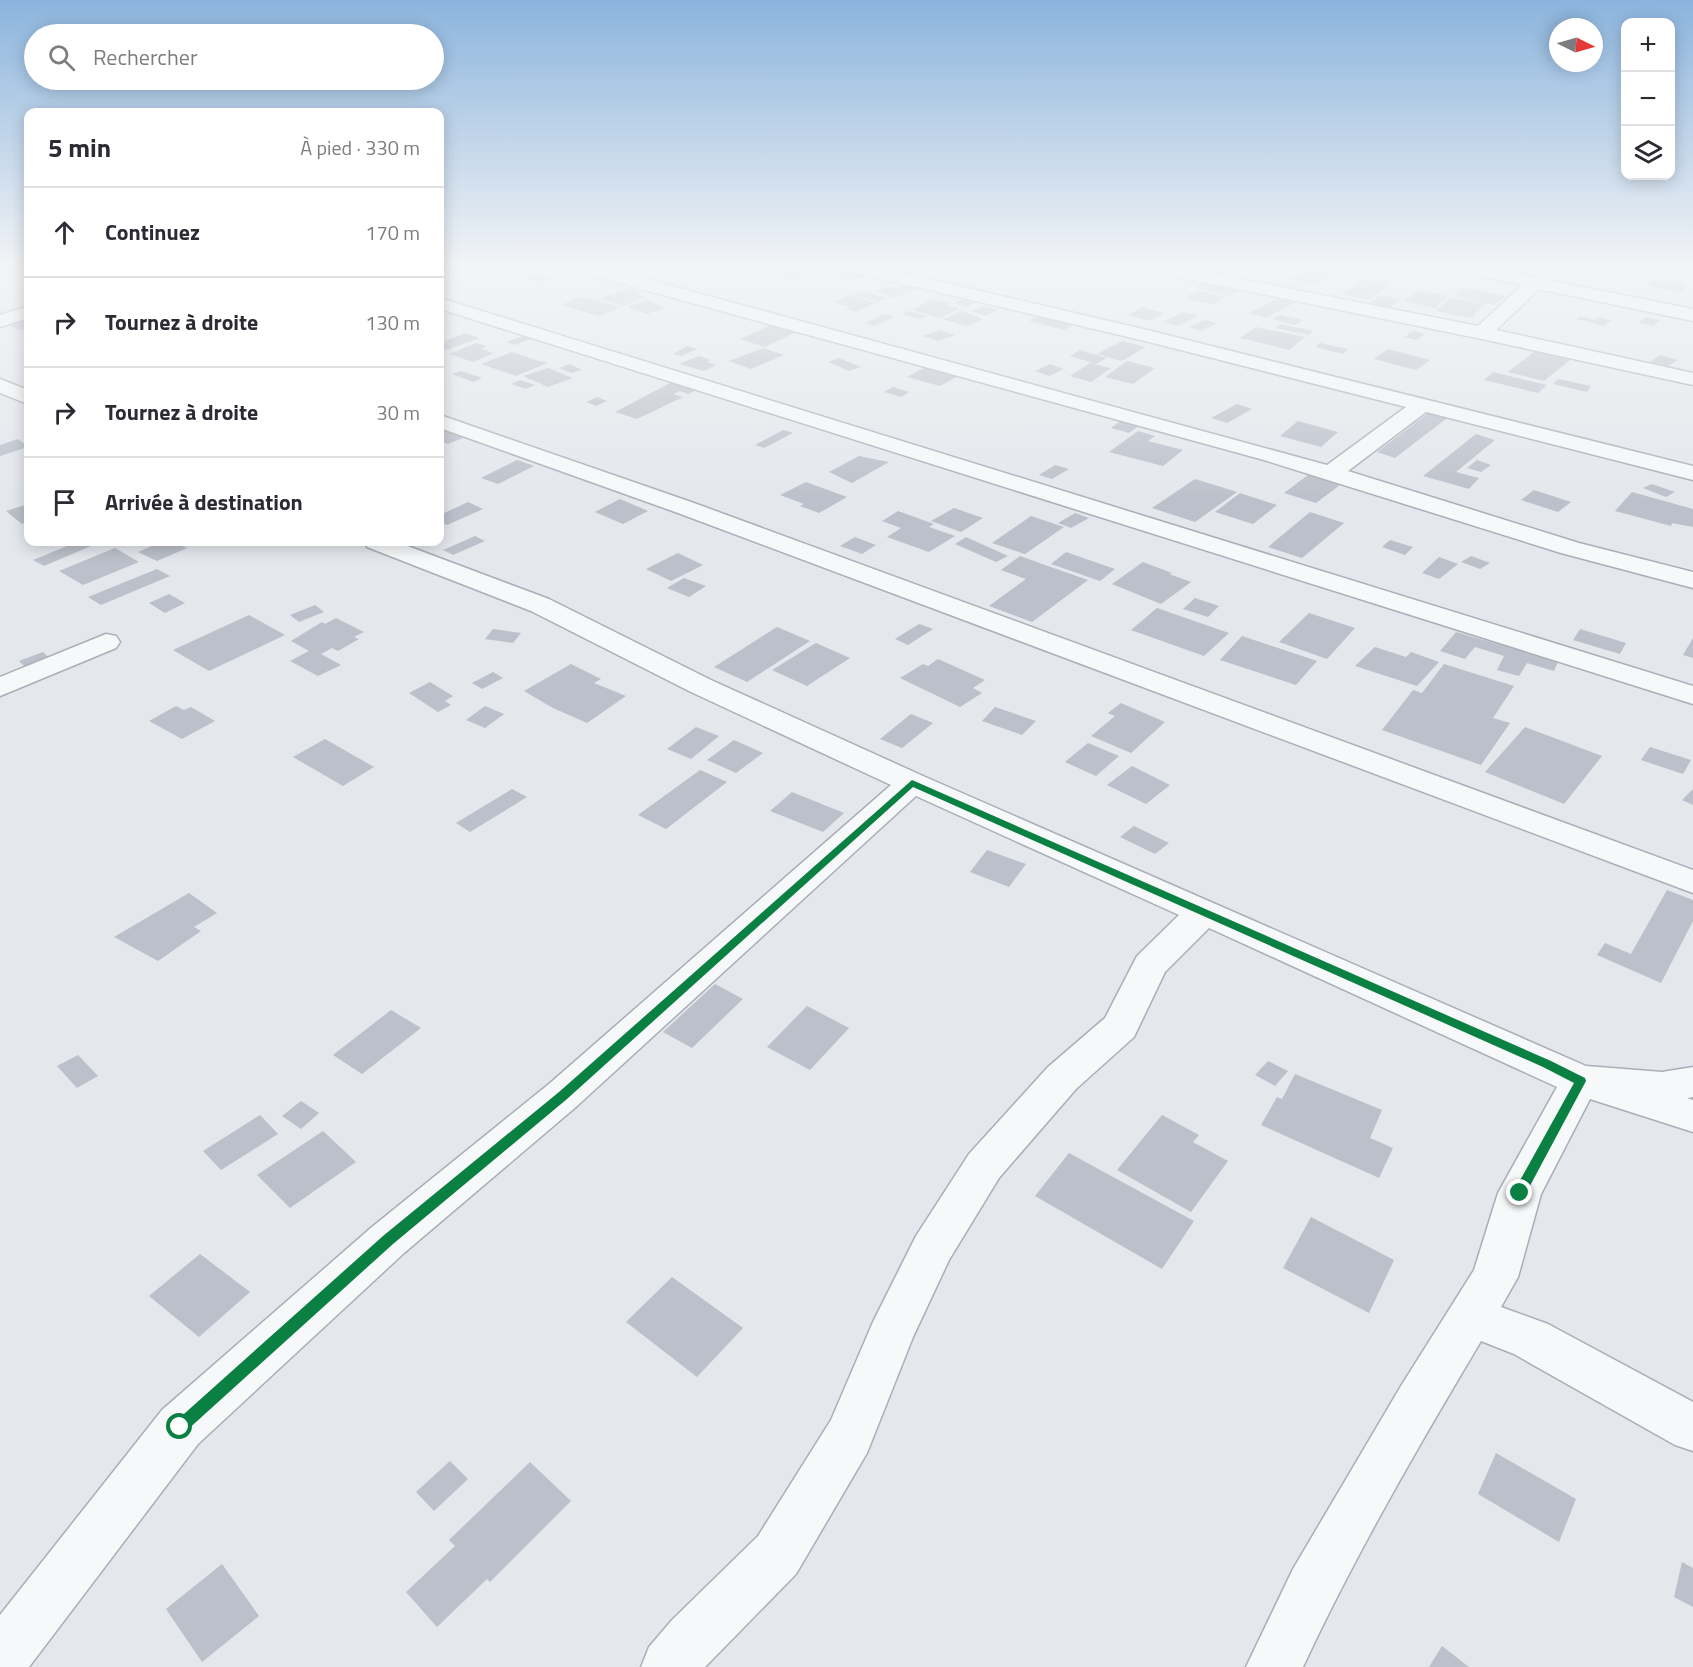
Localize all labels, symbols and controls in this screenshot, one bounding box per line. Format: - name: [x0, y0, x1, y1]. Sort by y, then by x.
- north arrow: [1549, 18, 1603, 72]
- map controls: [1621, 18, 1675, 180]
- button: +: [1621, 18, 1675, 72]
- search box: [24, 24, 444, 90]
- text: Rechercher: [93, 40, 198, 74]
- icon: search: [45, 41, 78, 74]
- button: −: [1621, 72, 1675, 126]
- button: layers: [1621, 126, 1675, 180]
- text: 5 min: [48, 128, 111, 167]
- text: À pied · 330 m: [300, 132, 420, 163]
- text: Continuez: [105, 215, 200, 249]
- icon: ahead: [48, 216, 81, 249]
- text: 170 m: [365, 217, 420, 248]
- text: Tournez à droite: [105, 305, 258, 339]
- icon: right: [48, 306, 81, 339]
- text: 130 m: [365, 307, 420, 338]
- text: Tournez à droite: [105, 395, 258, 429]
- icon: right: [48, 396, 81, 429]
- text: 30 m: [376, 397, 420, 428]
- text: Arrivée à destination: [105, 485, 303, 519]
- icon: arrive: [48, 486, 81, 519]
- route end: [1506, 1179, 1532, 1205]
- route start: [166, 1413, 192, 1439]

